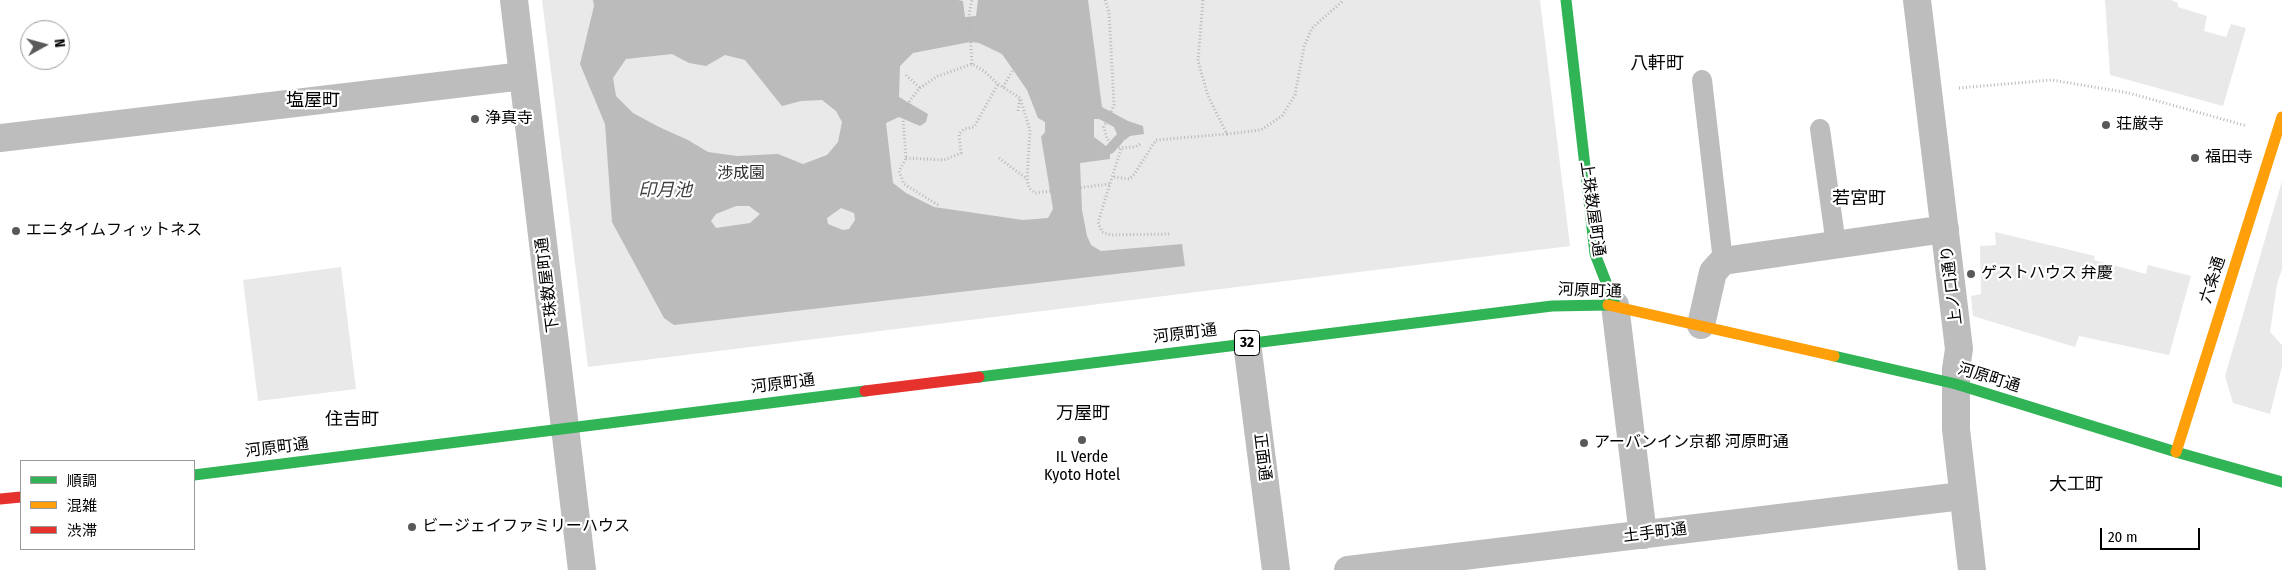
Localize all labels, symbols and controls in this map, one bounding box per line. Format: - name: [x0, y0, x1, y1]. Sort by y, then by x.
- north arrow: [20, 20, 70, 70]
- text: N: [50, 38, 68, 48]
- district label: 八軒町: [1630, 53, 1684, 75]
- district label: 塩屋町: [286, 90, 340, 112]
- place label: 浄真寺: [485, 109, 533, 129]
- marker: 浄真寺: [469, 113, 481, 125]
- place label: 荘厳寺: [2116, 115, 2164, 135]
- marker: 荘厳寺: [2100, 119, 2112, 131]
- place label: 福田寺: [2205, 148, 2253, 168]
- marker: 福田寺: [2189, 152, 2201, 164]
- street label: 上珠数屋町通: [1576, 160, 1608, 258]
- park label: 渉成園: [717, 164, 765, 184]
- water label: 印月池: [638, 180, 692, 202]
- district label: 若宮町: [1832, 188, 1886, 210]
- place label: エニタイムフィットネス: [26, 221, 202, 241]
- marker: エニタイムフィットネス: [10, 225, 22, 237]
- street label: 下珠数屋町通: [533, 236, 563, 334]
- street label: 上ノ口通り: [1938, 244, 1966, 326]
- street label: 六条通: [2196, 254, 2230, 306]
- place label: ゲストハウス 弁慶: [1981, 264, 2113, 284]
- marker: ゲストハウス 弁慶: [1965, 268, 1977, 280]
- street label: 河原町通: [1558, 280, 1622, 302]
- street label: 河原町通: [1152, 321, 1218, 347]
- road number: 32: [1234, 330, 1260, 356]
- street label: 河原町通: [1956, 359, 2022, 397]
- street label: 河原町通: [750, 371, 816, 397]
- district label: 万屋町: [1056, 403, 1110, 425]
- district label: 住吉町: [325, 409, 379, 431]
- street label: 正面通: [1250, 432, 1274, 482]
- place label: アーバンイン京都 河原町通: [1594, 433, 1789, 453]
- marker: IL Verde Kyoto Hotel: [1076, 434, 1088, 446]
- street label: 河原町通: [244, 435, 310, 461]
- marker: アーバンイン京都 河原町通: [1578, 437, 1590, 449]
- place label: IL Verde Kyoto Hotel: [1044, 448, 1120, 486]
- legend: [20, 460, 195, 550]
- text: 順調: [67, 472, 97, 490]
- district label: 大工町: [2049, 474, 2103, 496]
- text: 混雑: [67, 497, 97, 515]
- place label: ビージェイファミリーハウス: [422, 517, 630, 537]
- scale bar: [2102, 518, 2202, 550]
- street label: 土手町通: [1622, 520, 1688, 546]
- marker: ビージェイファミリーハウス: [406, 521, 418, 533]
- text: 渋滞: [67, 522, 97, 540]
- text: 20 m: [2108, 528, 2138, 546]

